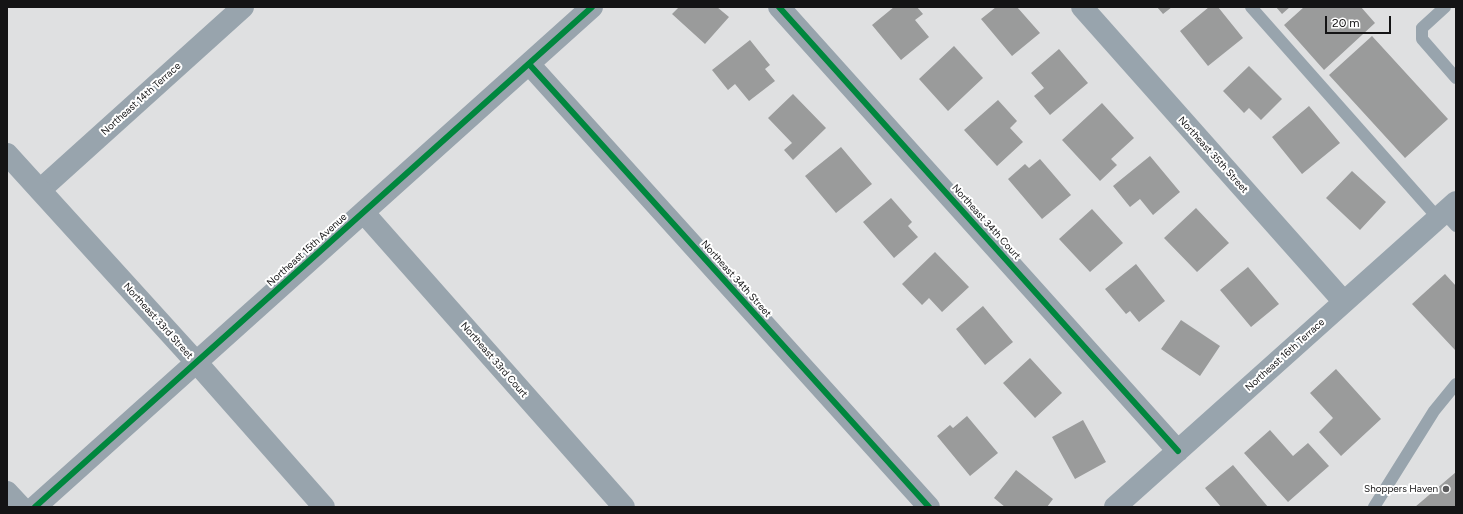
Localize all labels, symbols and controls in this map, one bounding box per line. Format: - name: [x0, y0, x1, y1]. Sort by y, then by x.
- scale bar: [1327, 8, 1393, 34]
- text: 20 m: [1332, 16, 1360, 30]
- street label: Northeast 14th Terrace: [99, 60, 183, 138]
- street label: Northeast 35th Street: [1175, 114, 1251, 196]
- street label: Northeast 34th Court: [949, 182, 1023, 262]
- street label: Northeast 15th Avenue: [265, 211, 349, 289]
- street label: Northeast 34th Street: [698, 238, 774, 320]
- street label: Northeast 33rd Street: [121, 280, 195, 362]
- street label: Northeast 16th Terrace: [1243, 316, 1327, 394]
- street label: Northeast 33rd Court: [458, 320, 530, 400]
- place label: Shoppers Haven: [1364, 483, 1438, 495]
- marker: Shoppers Haven: [1441, 484, 1451, 494]

